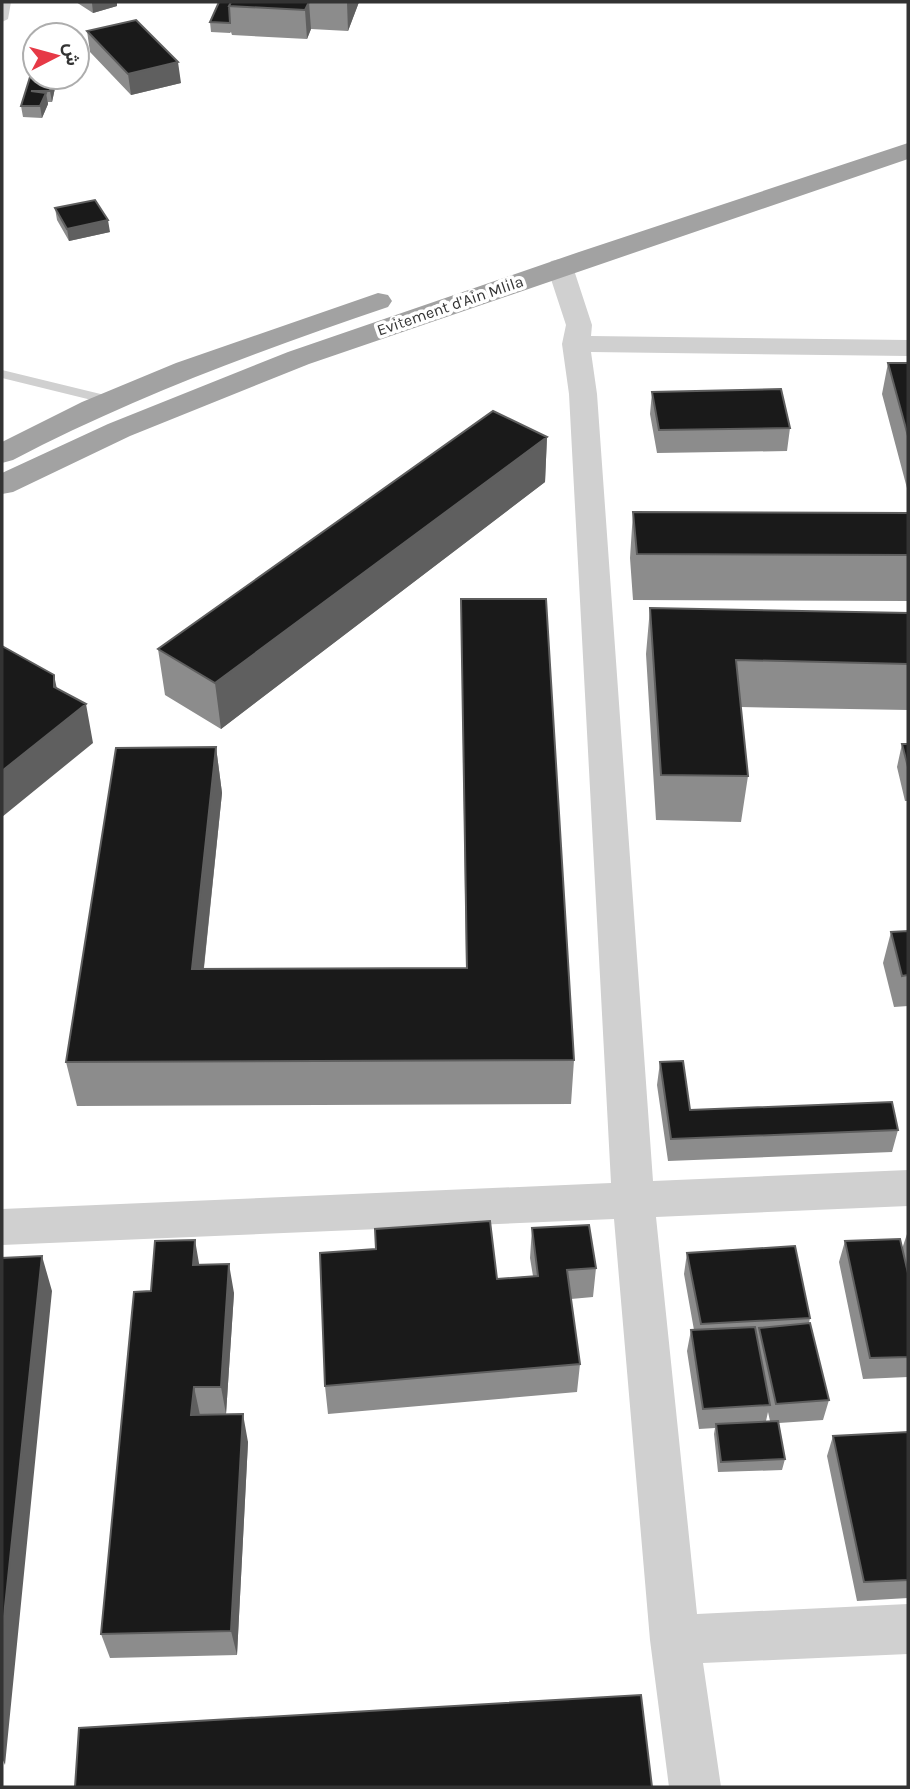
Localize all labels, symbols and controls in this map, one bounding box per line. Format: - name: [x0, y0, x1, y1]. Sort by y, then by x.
- north arrow: [21, 21, 91, 91]
- text: ش: [60, 42, 84, 67]
- street label: Evitement d'Ain Mlila: [374, 271, 526, 339]

